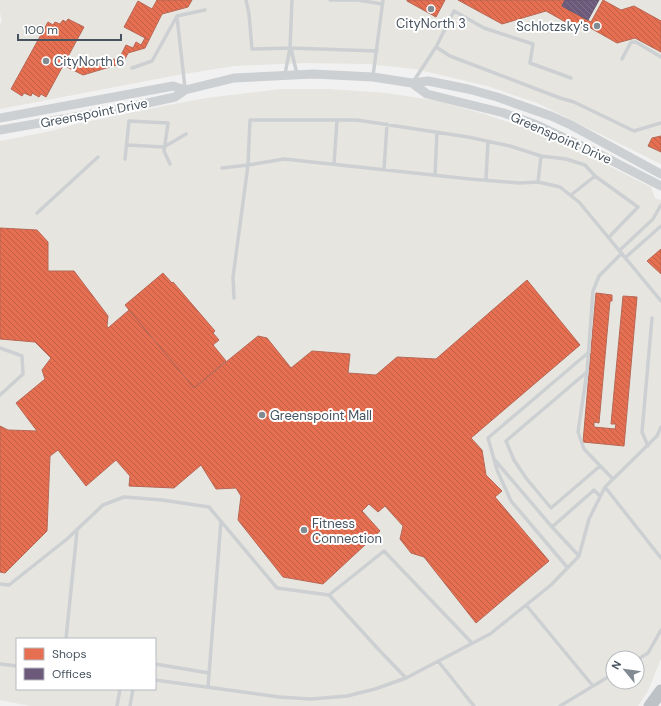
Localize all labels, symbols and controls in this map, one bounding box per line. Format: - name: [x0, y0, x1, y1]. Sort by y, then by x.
- marker: CityNorth 3: [426, 4, 436, 14]
- place label: CityNorth 3: [396, 15, 466, 32]
- scale bar: [18, 16, 121, 42]
- place label: Schlotzsky's: [516, 18, 589, 35]
- marker: Schlotzsky's: [592, 21, 602, 31]
- text: 100 m: [24, 22, 58, 38]
- place label: CityNorth 6: [54, 53, 124, 70]
- marker: CityNorth 6: [41, 56, 51, 66]
- street label: Greenspoint Drive: [39, 94, 149, 132]
- street label: Greenspoint Drive: [508, 108, 614, 168]
- place label: Greenspoint Mall: [270, 407, 372, 424]
- marker: Greenspoint Mall: [257, 410, 267, 420]
- place label: Fitness Connection: [312, 515, 382, 547]
- marker: Fitness Connection: [299, 525, 309, 535]
- legend: [16, 638, 156, 690]
- text: Shops: [52, 646, 87, 662]
- north arrow: [605, 650, 645, 690]
- text: N: [608, 658, 624, 672]
- text: Offices: [52, 666, 92, 682]

